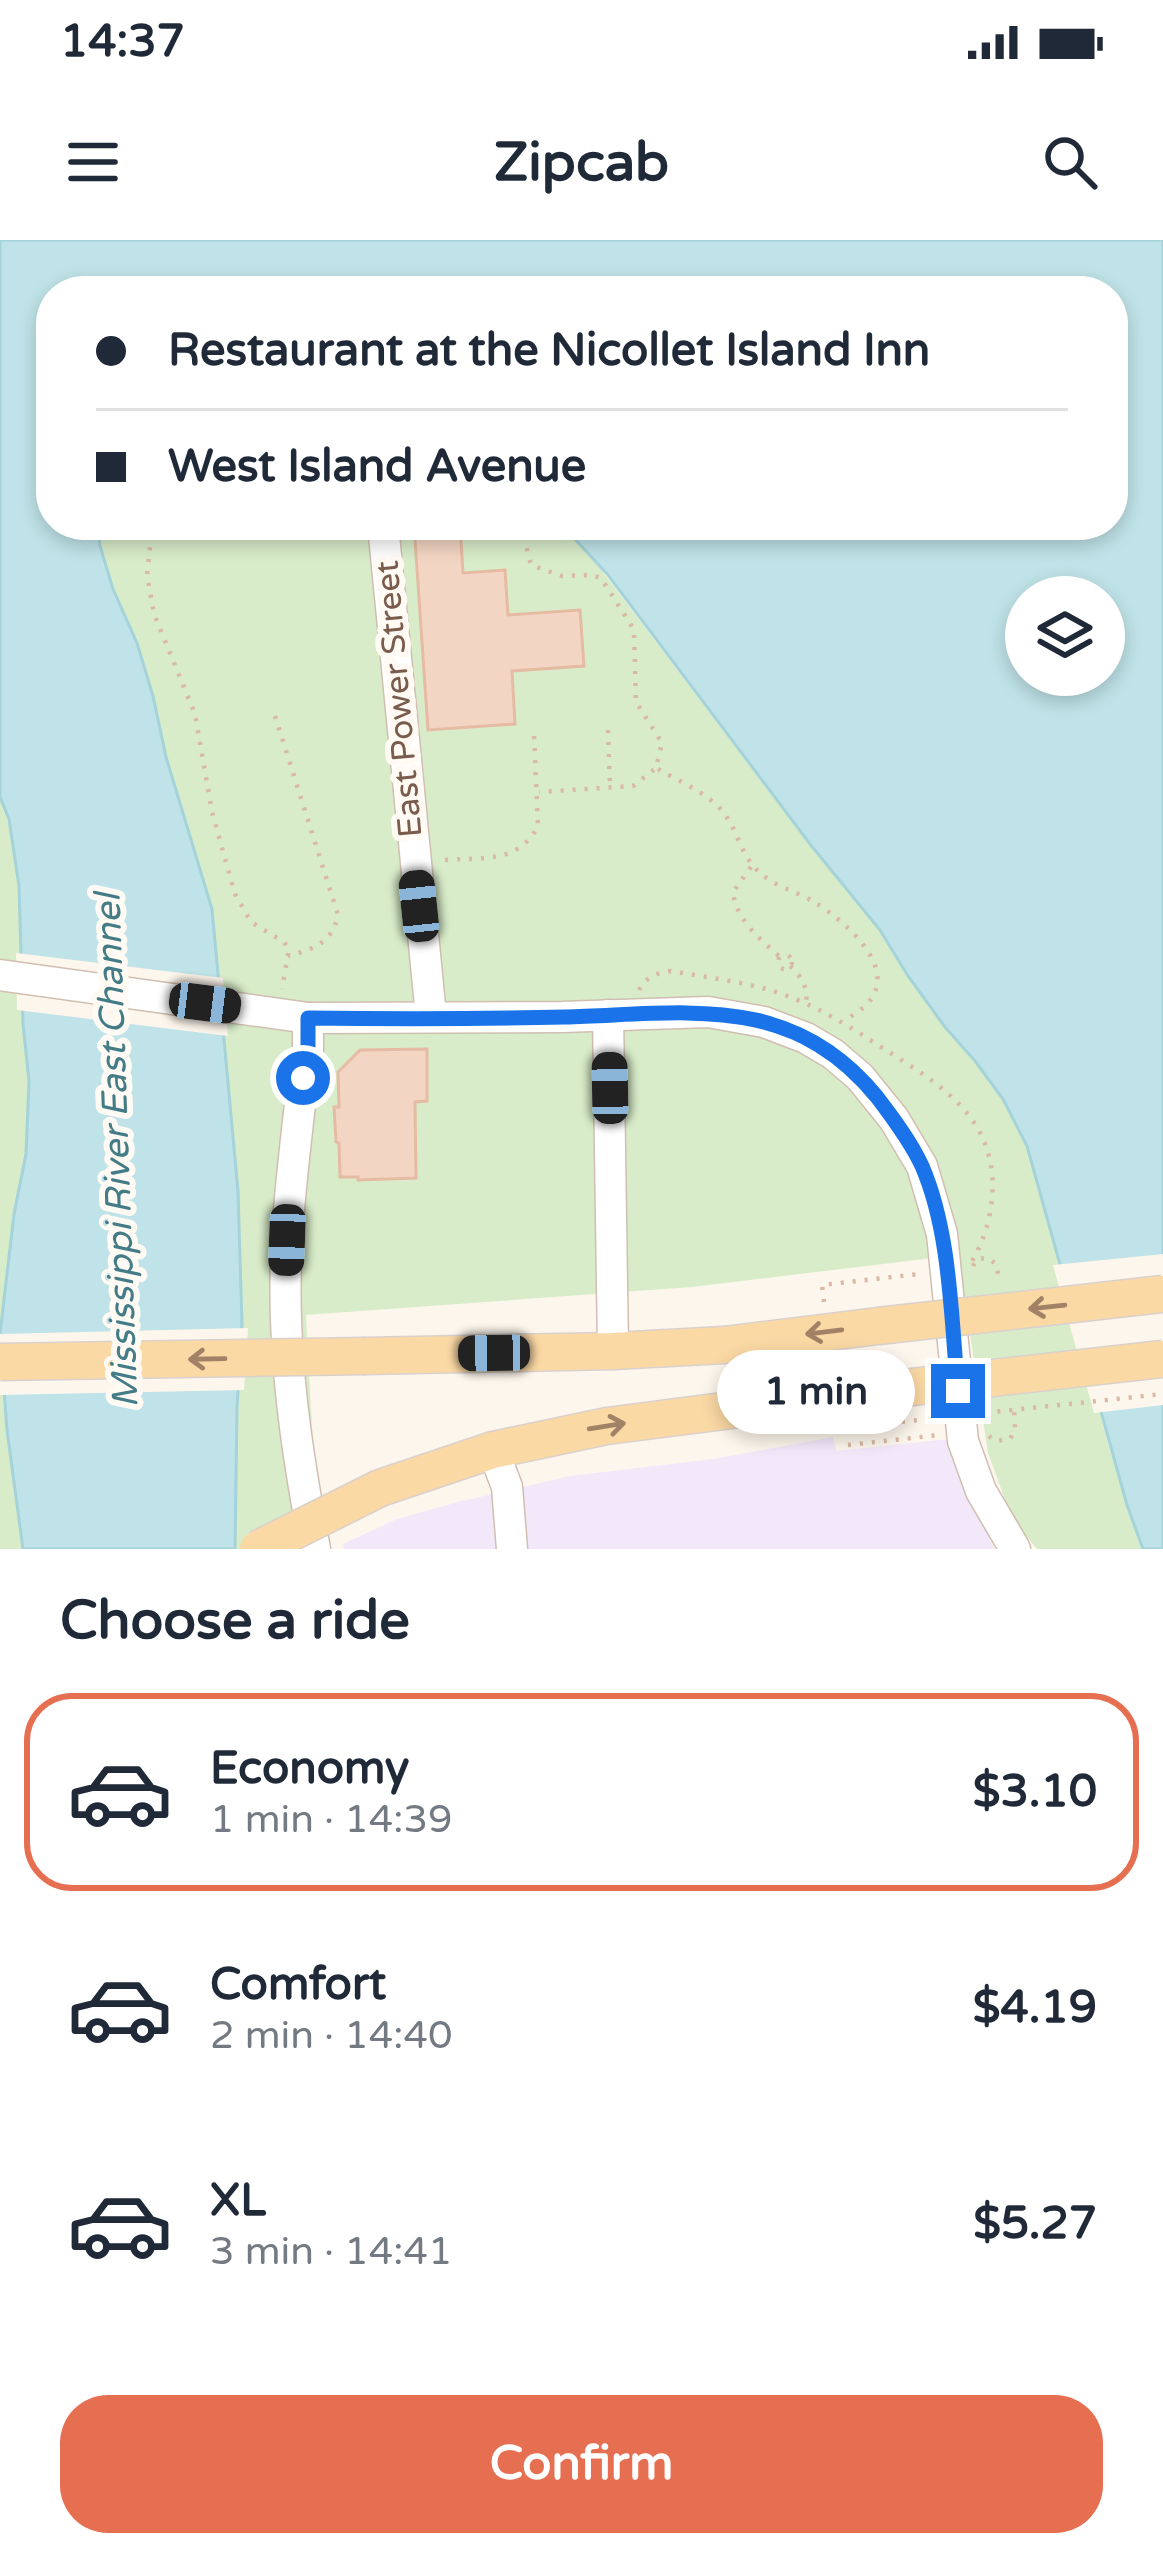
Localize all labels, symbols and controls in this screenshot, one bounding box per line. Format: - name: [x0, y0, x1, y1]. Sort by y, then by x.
- text: 14:37: [60, 15, 185, 69]
- icon: menu: [60, 129, 126, 195]
- icon: search: [1037, 129, 1103, 195]
- text: Zipcab: [494, 130, 669, 195]
- text: Restaurant at the Nicollet Island Inn: [168, 324, 930, 378]
- text: West Island Avenue: [168, 440, 586, 494]
- street label: East Power Street: [367, 559, 431, 839]
- map controls: [1005, 576, 1125, 696]
- button: layers: [1005, 576, 1125, 696]
- car: [397, 868, 441, 944]
- water label: Mississippi River East Channel: [86, 889, 147, 1409]
- car: [167, 981, 243, 1025]
- route start: [276, 1051, 330, 1105]
- car: [591, 1052, 629, 1124]
- car: [268, 1203, 306, 1277]
- one-way arrow: [1028, 1296, 1067, 1319]
- one-way arrow: [805, 1322, 844, 1344]
- car: [458, 1334, 530, 1372]
- one-way arrow: [188, 1347, 227, 1370]
- callout: 1 min: [718, 1349, 916, 1433]
- route end: [931, 1364, 985, 1418]
- text: 1 min: [764, 1368, 868, 1415]
- one-way arrow: [587, 1414, 626, 1437]
- text: Choose a ride: [60, 1588, 410, 1653]
- icon: car: [66, 1738, 174, 1846]
- text: Economy: [210, 1742, 409, 1796]
- text: $3.10: [973, 1765, 1097, 1819]
- text: 1 min · 14:39: [210, 1796, 452, 1843]
- icon: car: [66, 1954, 174, 2062]
- text: Comfort: [210, 1958, 386, 2012]
- text: $4.19: [973, 1981, 1097, 2035]
- text: 2 min · 14:40: [210, 2012, 452, 2059]
- icon: car: [66, 2170, 174, 2278]
- text: XL: [210, 2174, 266, 2228]
- text: $5.27: [973, 2197, 1097, 2251]
- text: 3 min · 14:41: [210, 2228, 452, 2275]
- button: Confirm: [60, 2395, 1103, 2533]

